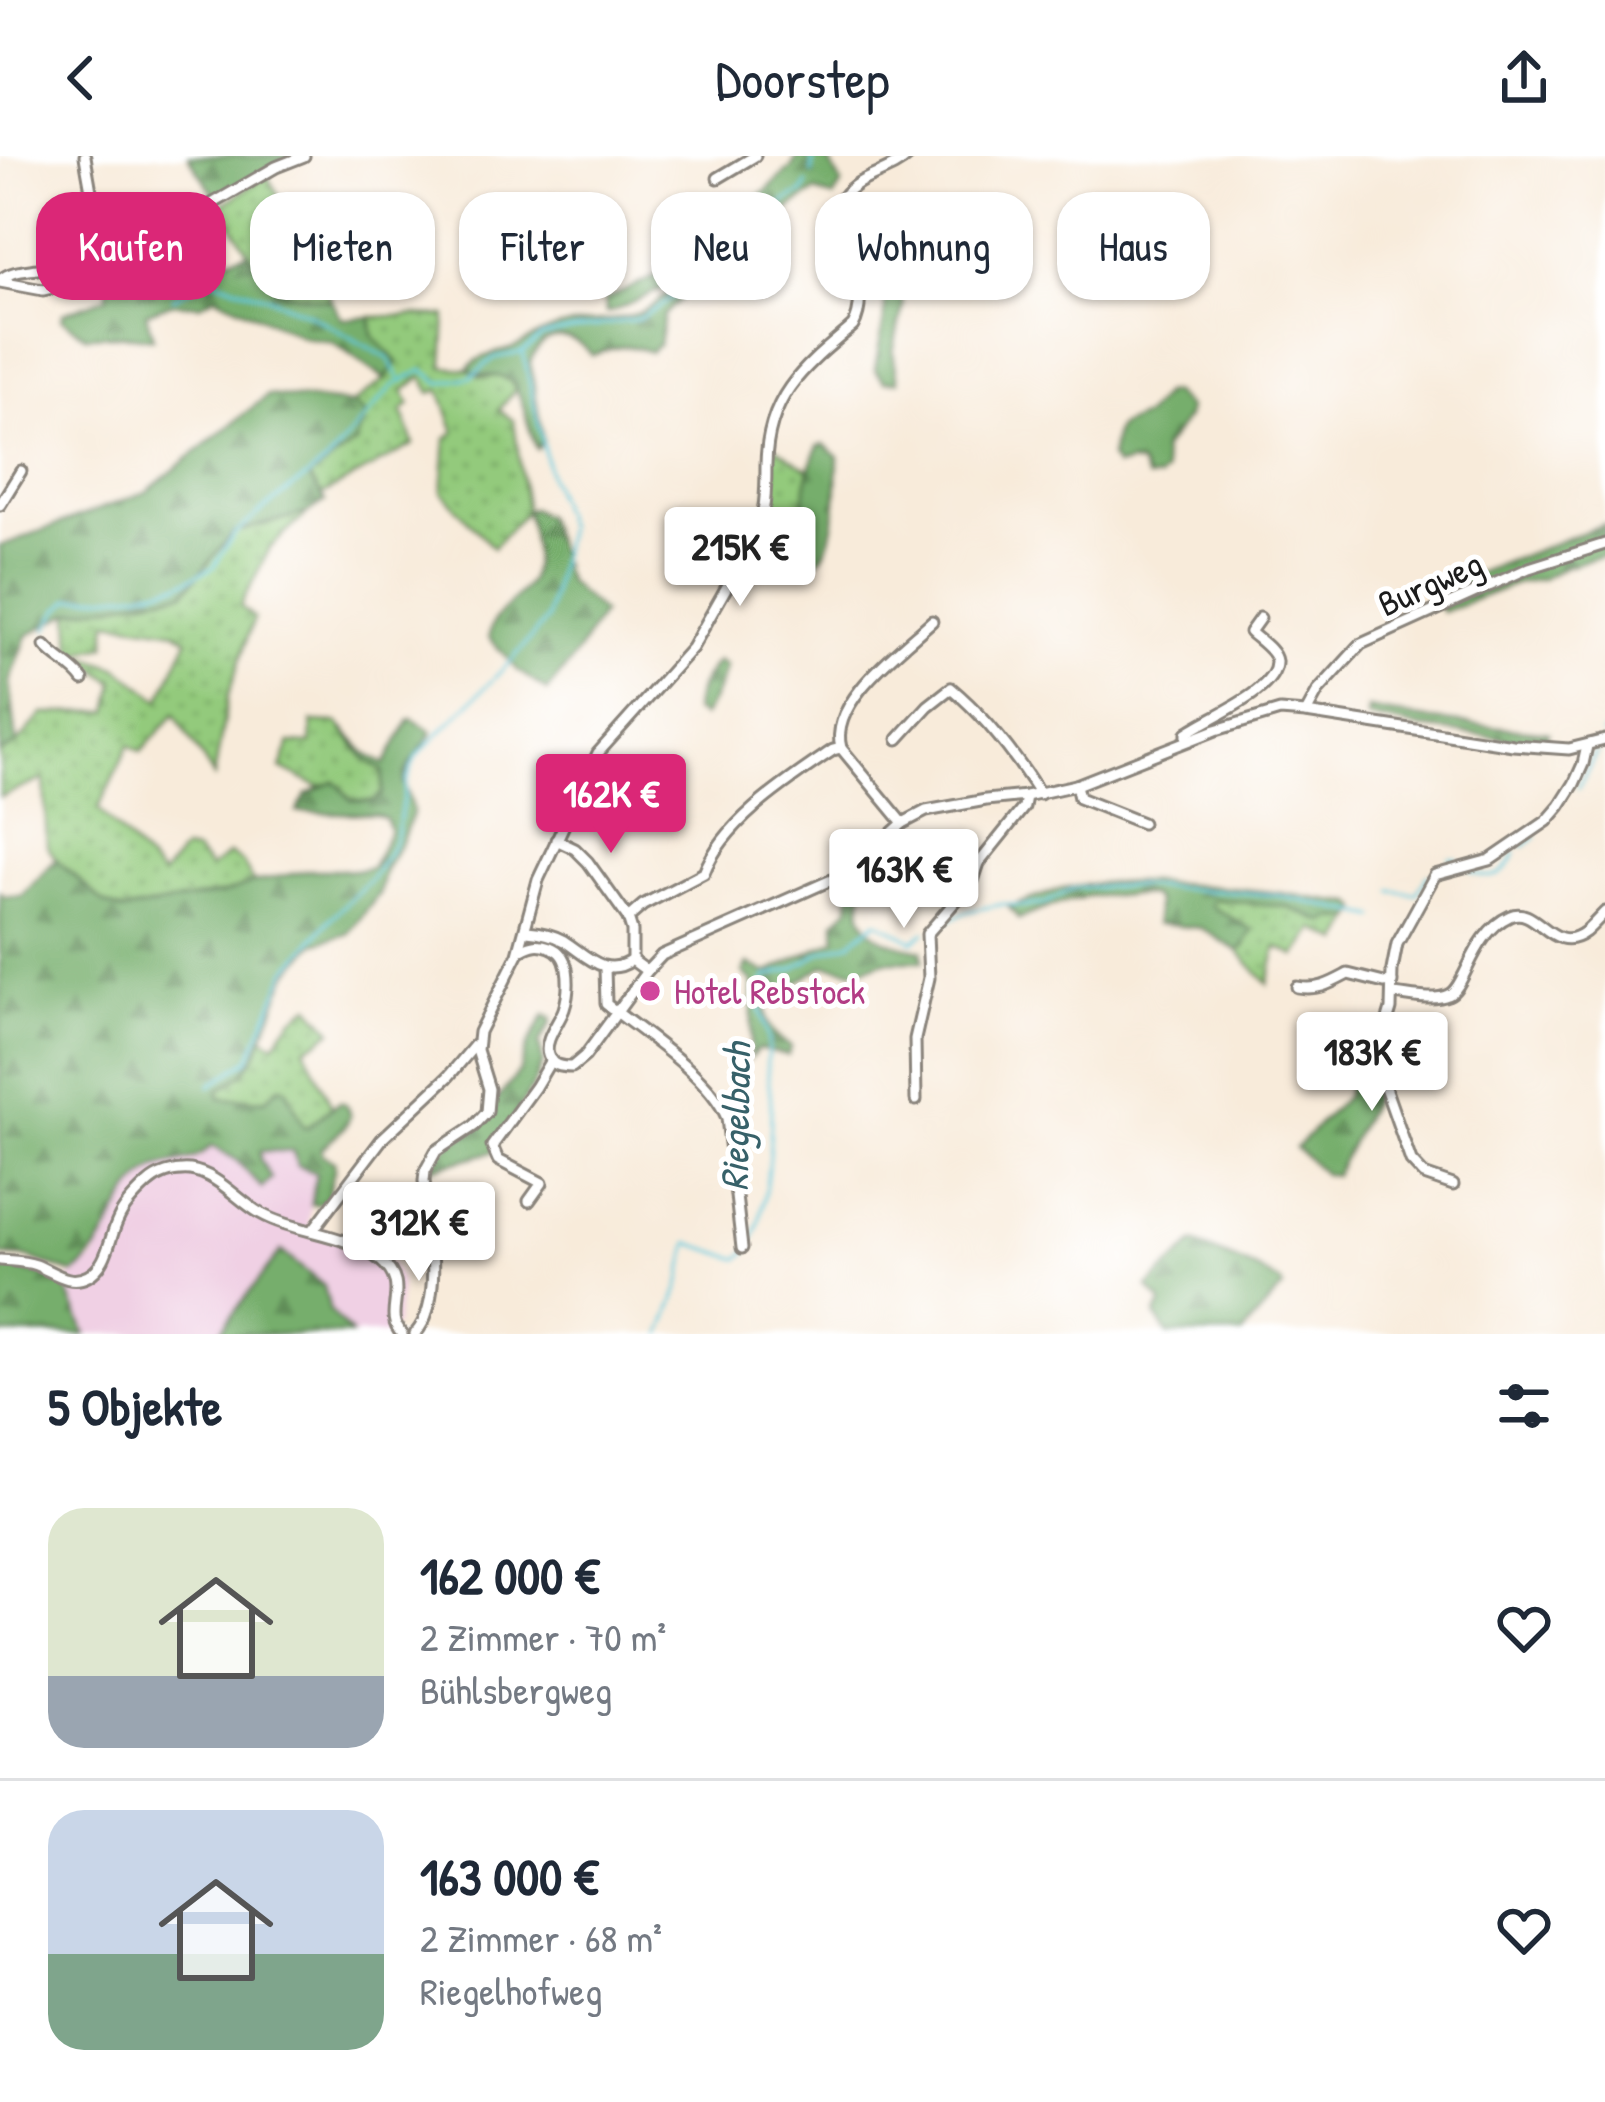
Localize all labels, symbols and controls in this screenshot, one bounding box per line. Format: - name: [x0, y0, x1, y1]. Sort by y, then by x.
- text: Doorstep: [716, 42, 889, 115]
- icon: back: [48, 45, 114, 111]
- icon: share: [1491, 45, 1557, 111]
- chip: Kaufen: [36, 192, 226, 300]
- chip: Mieten: [250, 192, 435, 300]
- chip: Filter: [459, 192, 627, 300]
- chip: Neu: [651, 192, 791, 300]
- chip: Wohnung: [815, 192, 1033, 300]
- chip: Haus: [1057, 192, 1210, 300]
- pin: 215K €: [642, 507, 838, 609]
- text: 215K €: [691, 519, 789, 572]
- street label: Burgweg: [1370, 538, 1490, 627]
- pin: 162K €: [513, 754, 709, 856]
- text: 162K €: [563, 766, 659, 819]
- pin: 163K €: [806, 829, 1002, 931]
- text: 163K €: [856, 841, 952, 894]
- place label: Hotel Rebstock: [674, 966, 865, 1015]
- marker: Hotel Rebstock: [637, 978, 663, 1004]
- pin: 183K €: [1274, 1012, 1470, 1114]
- text: 183K €: [1324, 1024, 1420, 1077]
- water label: Riegelbach: [707, 1040, 763, 1192]
- pin: 312K €: [321, 1182, 517, 1284]
- text: 312K €: [370, 1194, 468, 1247]
- text: 5 Objekte: [48, 1372, 222, 1441]
- icon: filters: [1491, 1373, 1557, 1439]
- text: 162 000 €: [420, 1541, 599, 1610]
- icon: home: [144, 1556, 288, 1700]
- icon: heart: [1491, 1595, 1557, 1661]
- text: 2 Zimmer · 70 m²: [420, 1610, 666, 1663]
- text: Bühlsbergweg: [420, 1663, 612, 1716]
- text: 163 000 €: [420, 1842, 598, 1911]
- icon: home: [144, 1858, 288, 2002]
- icon: heart: [1491, 1897, 1557, 1963]
- text: 2 Zimmer · 68 m²: [420, 1911, 662, 1964]
- text: Riegelhofweg: [420, 1964, 602, 2017]

